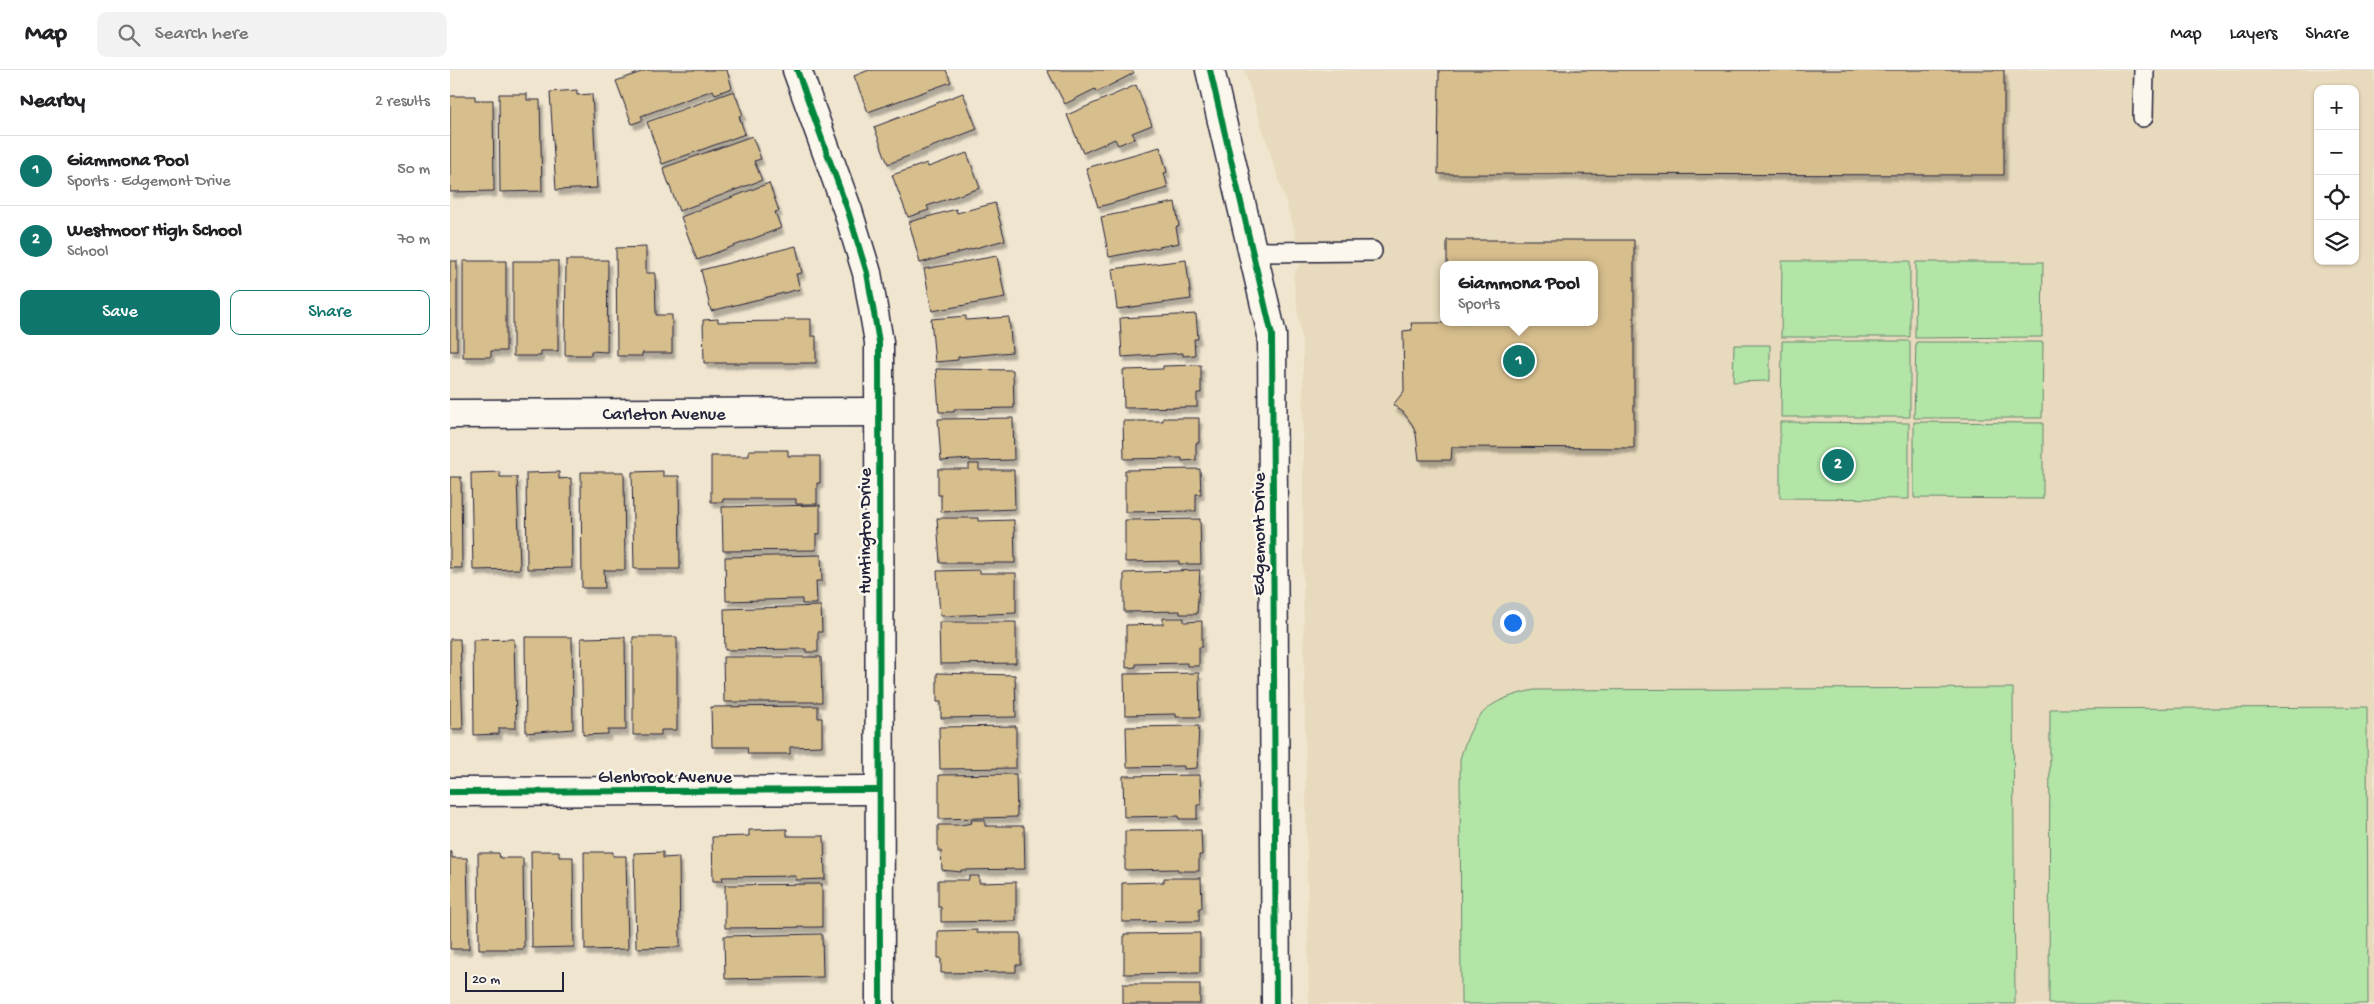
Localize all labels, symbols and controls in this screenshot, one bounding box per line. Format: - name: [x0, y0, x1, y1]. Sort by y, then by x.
- search box: [97, 12, 447, 57]
- text: Map: [25, 20, 67, 49]
- icon: search: [115, 21, 143, 49]
- text: Search here: [155, 23, 248, 46]
- text: Map: [2170, 24, 2202, 45]
- text: Layers: [2230, 24, 2277, 45]
- text: Share: [2305, 24, 2349, 45]
- map controls: [2314, 85, 2359, 265]
- button: +: [2314, 85, 2359, 130]
- text: Nearby: [20, 90, 85, 115]
- text: 2 results: [375, 93, 430, 112]
- button: −: [2314, 130, 2359, 175]
- text: Giammona Pool: [67, 150, 189, 173]
- text: 1: [33, 161, 39, 180]
- text: 50 m: [397, 161, 430, 180]
- text: Sports · Edgemont Drive: [67, 173, 230, 192]
- button: locate: [2314, 175, 2359, 220]
- text: Westmoor High School: [67, 220, 242, 243]
- button: layers: [2314, 220, 2359, 265]
- text: 2: [32, 231, 40, 250]
- text: 70 m: [397, 231, 430, 250]
- text: School: [67, 243, 109, 262]
- popup: [1440, 261, 1598, 326]
- text: Giammona Pool: [1458, 273, 1580, 296]
- button: Save: [20, 290, 220, 335]
- button: Share: [230, 290, 430, 335]
- text: Sports: [1458, 296, 1500, 315]
- pin: 1: [1503, 342, 1535, 380]
- street label: Carleton Avenue: [602, 405, 726, 426]
- pin: 2: [1822, 446, 1854, 484]
- street label: Huntington Drive: [856, 467, 877, 594]
- street label: Edgemont Drive: [1250, 472, 1271, 595]
- your location: [1500, 610, 1526, 636]
- street label: Glenbrook Avenue: [598, 768, 733, 789]
- scale bar: [465, 969, 564, 992]
- text: 20 m: [472, 972, 500, 989]

